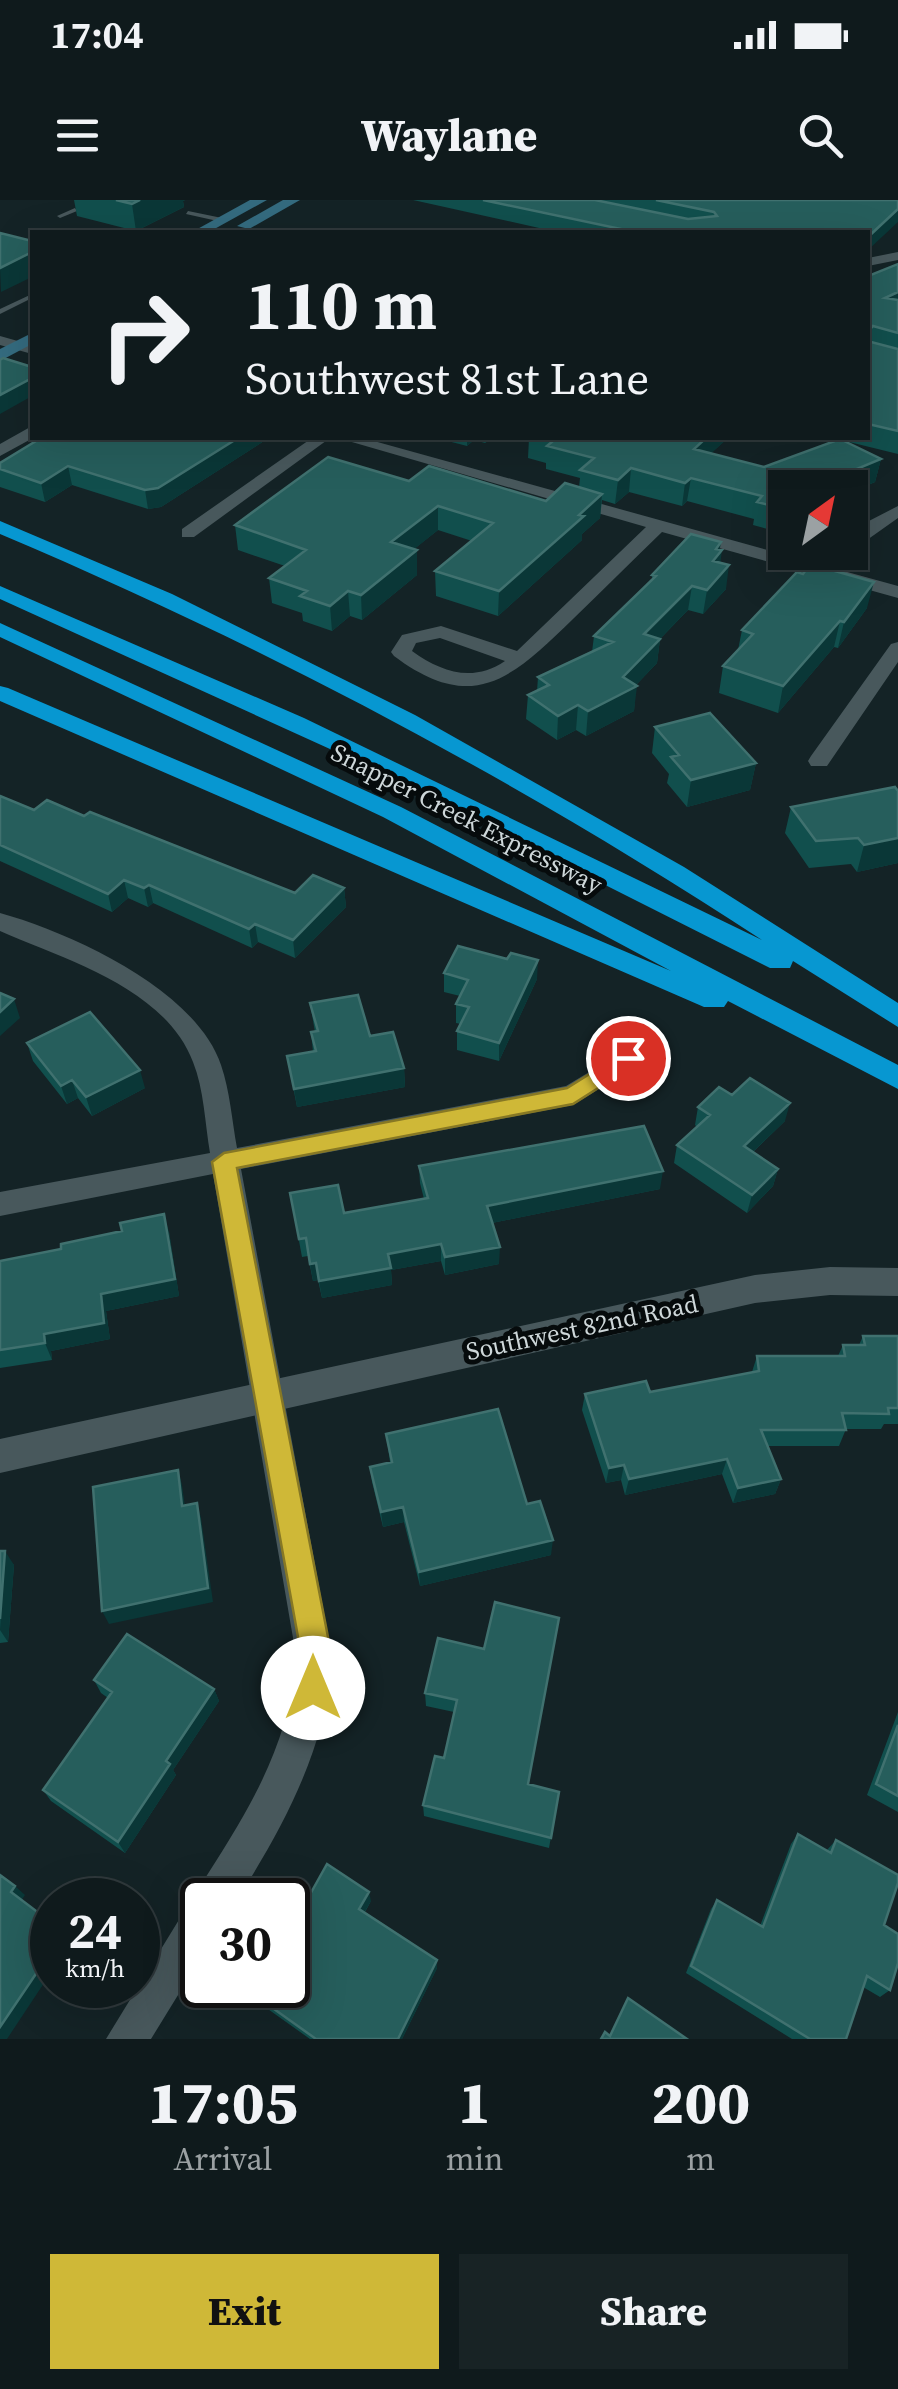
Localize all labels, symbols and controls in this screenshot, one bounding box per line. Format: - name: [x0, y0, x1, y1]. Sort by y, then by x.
- text: 17:04: [50, 9, 144, 61]
- text: Waylane: [361, 104, 537, 166]
- icon: menu: [50, 108, 105, 163]
- icon: search: [793, 108, 848, 163]
- text: 110 m: [245, 256, 437, 352]
- icon: right: [80, 270, 210, 400]
- text: Southwest 81st Lane: [245, 347, 649, 409]
- north arrow: [768, 470, 868, 570]
- map controls: [768, 470, 868, 570]
- street label: Snapper Creek Expressway: [326, 735, 609, 901]
- pin: [586, 1016, 671, 1101]
- icon: arrive: [601, 1031, 656, 1086]
- street label: Southwest 82nd Road: [463, 1286, 701, 1368]
- position arrow: [261, 1636, 365, 1740]
- speed limit sign: 30: [180, 1878, 310, 2008]
- text: 24: [68, 1896, 122, 1965]
- text: km/h: [65, 1951, 125, 1985]
- text: 17:05: [148, 2061, 298, 2143]
- text: 1: [458, 2061, 491, 2143]
- text: 200: [651, 2061, 750, 2143]
- text: Arrival: [173, 2137, 272, 2181]
- text: min: [446, 2137, 503, 2181]
- text: m: [686, 2137, 715, 2181]
- button: Exit: [50, 2254, 439, 2369]
- button: Share: [459, 2254, 848, 2369]

